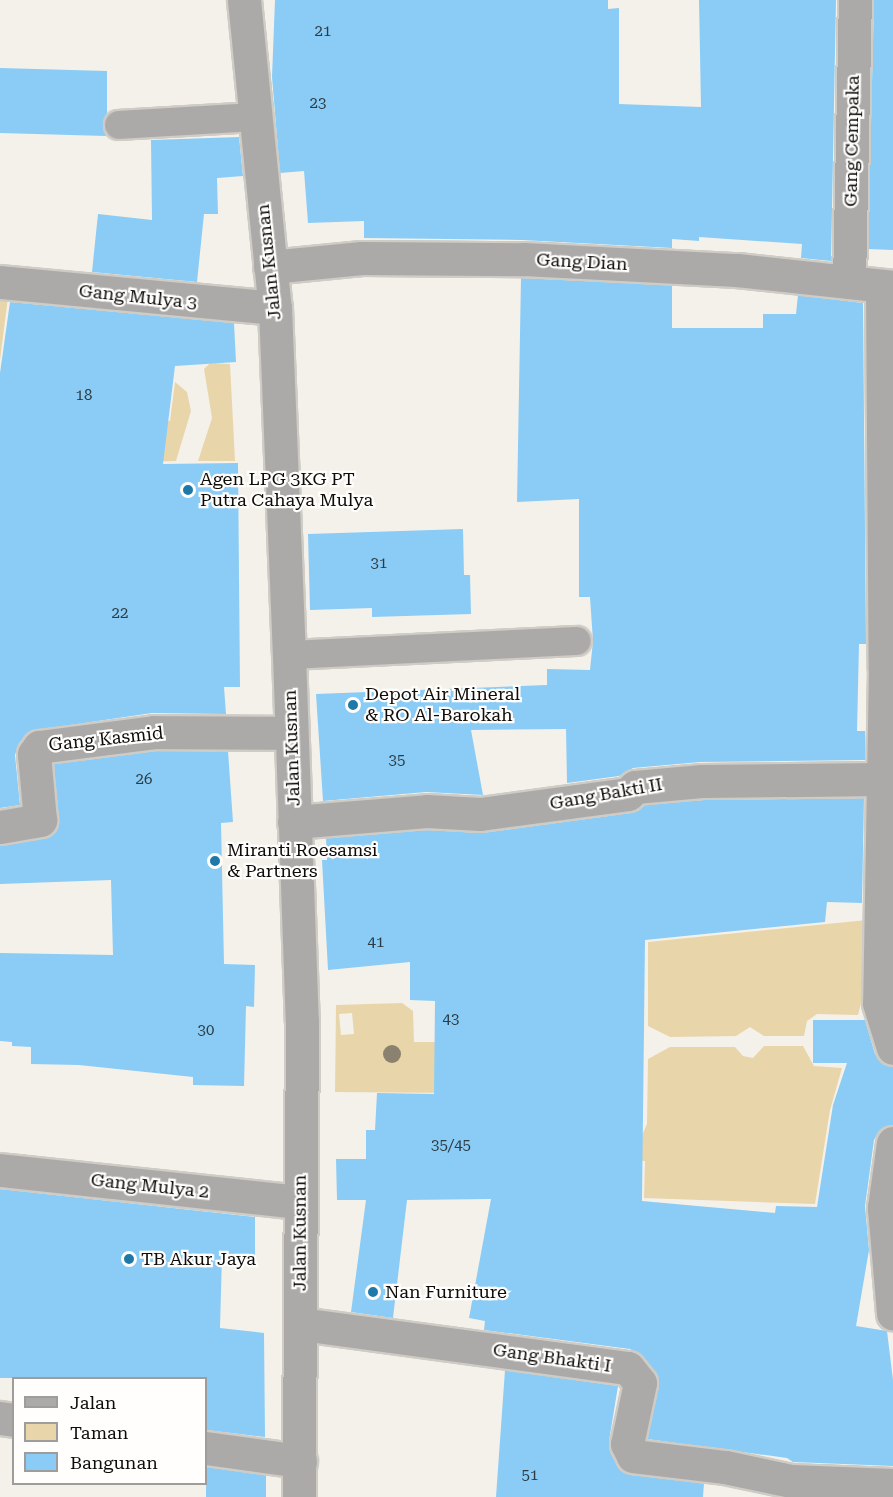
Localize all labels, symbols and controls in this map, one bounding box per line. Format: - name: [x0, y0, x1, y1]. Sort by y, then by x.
- house number: 21: [315, 23, 331, 41]
- street label: Gang Cempaka: [840, 75, 864, 207]
- house number: 23: [310, 95, 326, 113]
- street label: Jalan Kusnan: [252, 203, 286, 321]
- street label: Gang Dian: [536, 249, 628, 275]
- street label: Gang Mulya 3: [78, 280, 198, 314]
- house number: 18: [76, 387, 92, 405]
- place label: Agen LPG 3KG PT Putra Cahaya Mulya: [200, 469, 373, 512]
- marker: Agen LPG 3KG PT Putra Cahaya Mulya: [181, 483, 195, 497]
- house number: 31: [371, 555, 387, 573]
- house number: 22: [112, 605, 128, 623]
- place label: Depot Air Mineral & RO Al-Barokah: [365, 684, 520, 726]
- street label: Jalan Kusnan: [279, 690, 305, 806]
- marker: Depot Air Mineral & RO Al-Barokah: [346, 698, 360, 712]
- street label: Gang Kasmid: [48, 722, 164, 756]
- house number: 35: [389, 752, 405, 770]
- house number: 26: [136, 771, 152, 789]
- street label: Gang Bakti II: [548, 773, 664, 815]
- place label: Miranti Roesamsi & Partners: [227, 840, 378, 882]
- marker: Miranti Roesamsi & Partners: [208, 854, 222, 868]
- house number: 41: [368, 934, 384, 952]
- house number: 43: [443, 1011, 459, 1029]
- house number: 30: [198, 1022, 214, 1040]
- house number: 35/45: [431, 1137, 471, 1155]
- street label: Gang Mulya 2: [90, 1169, 210, 1203]
- street label: Jalan Kusnan: [289, 1175, 311, 1291]
- place label: TB Akur Jaya: [141, 1248, 256, 1270]
- marker: TB Akur Jaya: [122, 1252, 136, 1266]
- place label: Nan Furniture: [385, 1281, 507, 1303]
- marker: Nan Furniture: [366, 1285, 380, 1299]
- street label: Gang Bhakti I: [492, 1339, 612, 1377]
- legend: [12, 1377, 207, 1485]
- text: Jalan: [70, 1392, 116, 1413]
- text: Taman: [70, 1422, 128, 1443]
- text: Bangunan: [70, 1452, 158, 1473]
- house number: 51: [522, 1467, 538, 1485]

